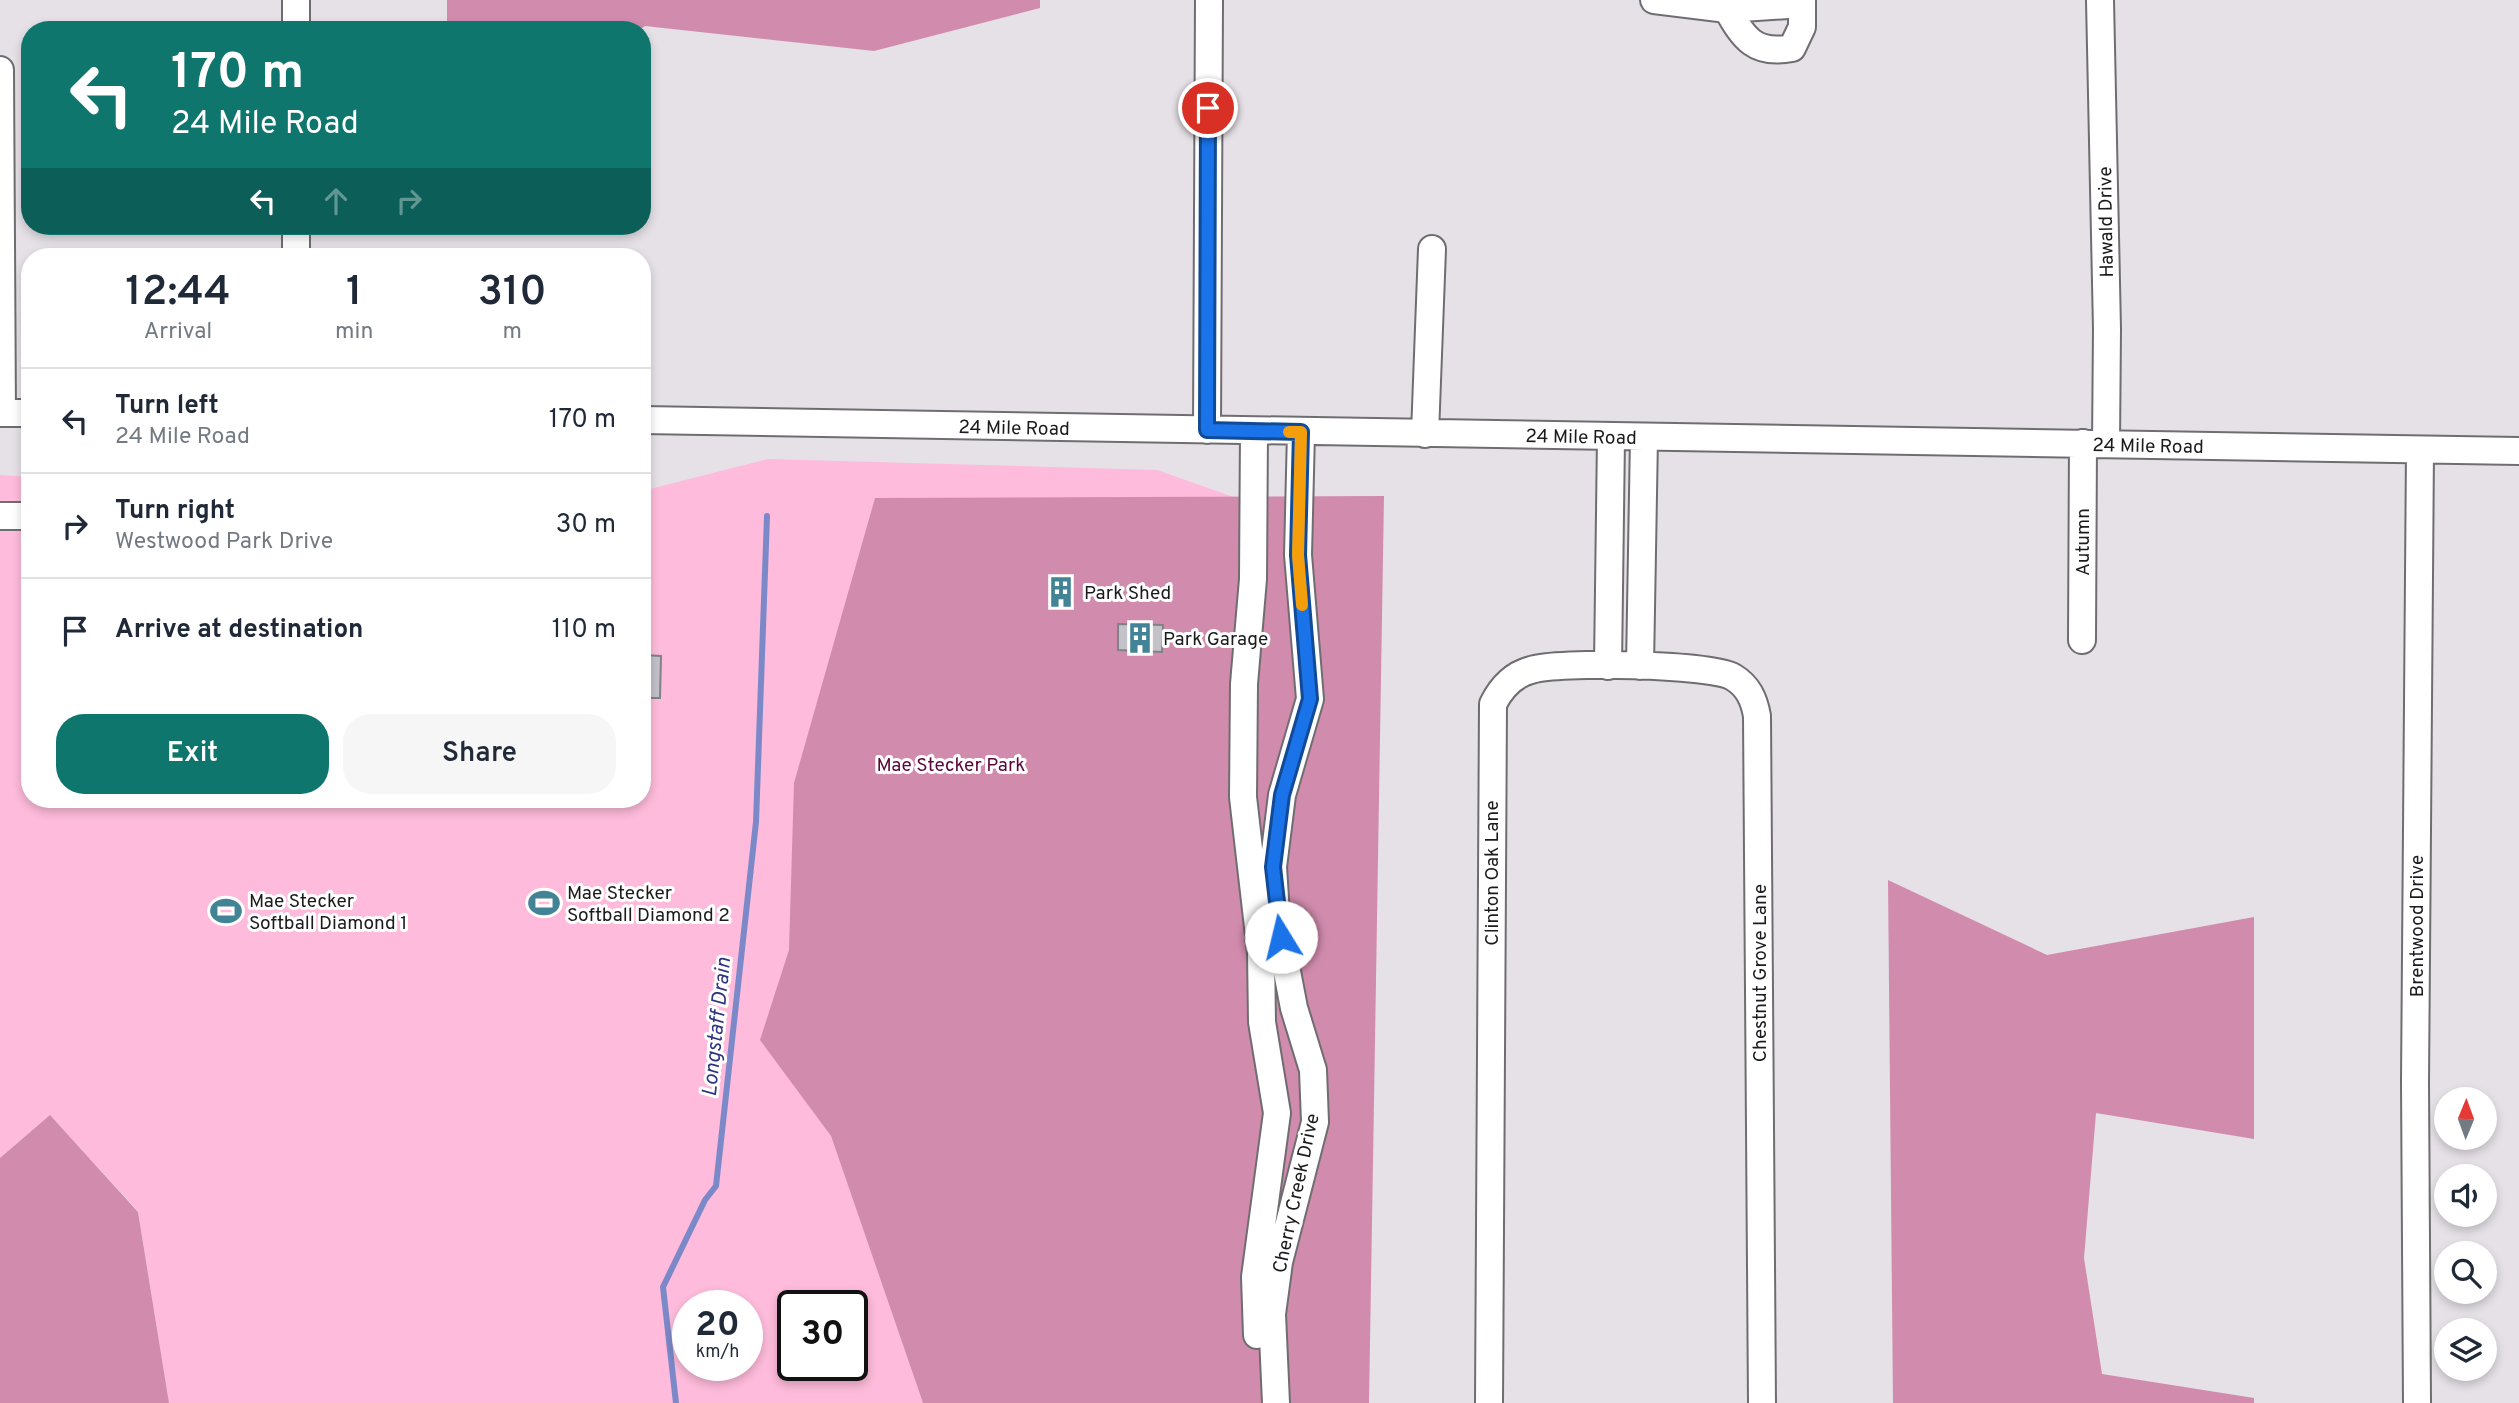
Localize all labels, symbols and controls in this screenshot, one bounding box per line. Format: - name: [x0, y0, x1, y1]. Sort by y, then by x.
- text: 170 m: [171, 44, 304, 106]
- icon: left: [56, 49, 147, 140]
- pin: [1178, 78, 1238, 138]
- icon: arrive: [1189, 89, 1227, 127]
- text: 24 Mile Road: [171, 105, 359, 145]
- street label: Hawald Drive: [2094, 166, 2120, 278]
- icon: left: [244, 182, 282, 220]
- icon: ahead: [317, 182, 355, 220]
- icon: right: [390, 182, 428, 220]
- text: 12:44: [125, 267, 231, 320]
- text: 1: [346, 267, 362, 320]
- text: 310: [478, 267, 547, 320]
- text: Arrival: [144, 318, 212, 347]
- text: min: [335, 318, 373, 347]
- text: m: [502, 318, 522, 347]
- text: Turn left: [115, 390, 219, 423]
- icon: left: [56, 402, 94, 440]
- text: 170 m: [549, 404, 616, 437]
- street label: 24 Mile Road: [958, 416, 1070, 442]
- text: 24 Mile Road: [115, 423, 250, 452]
- street label: 24 Mile Road: [1525, 425, 1637, 451]
- street label: 24 Mile Road: [2092, 434, 2204, 460]
- text: Turn right: [115, 495, 235, 528]
- icon: right: [56, 507, 94, 545]
- street label: Autumn: [2072, 508, 2096, 576]
- text: 30 m: [556, 509, 616, 542]
- text: Westwood Park Drive: [115, 528, 333, 557]
- building icon: Park Shed: [1044, 575, 1078, 609]
- place label: Park Shed: [1084, 582, 1171, 606]
- icon: arrive: [56, 612, 94, 650]
- text: Arrive at destination: [115, 614, 363, 647]
- text: 110 m: [552, 614, 616, 647]
- building icon: Park Garage: [1123, 621, 1157, 655]
- place label: Park Garage: [1163, 628, 1268, 652]
- button: Exit: [56, 714, 329, 794]
- button: Share: [343, 714, 616, 794]
- park label: Mae Stecker Park: [877, 754, 1025, 778]
- street label: Clinton Oak Lane: [1481, 800, 1505, 946]
- street label: Brentwood Drive: [2406, 855, 2430, 997]
- place label: Mae Stecker Softball Diamond 2: [567, 882, 730, 928]
- street label: Chestnut Grove Lane: [1749, 884, 1773, 1062]
- sports icon: Mae Stecker Softball Diamond 2: [527, 886, 561, 920]
- place label: Mae Stecker Softball Diamond 1: [249, 890, 407, 936]
- sports icon: Mae Stecker Softball Diamond 1: [209, 894, 243, 928]
- position arrow: [1244, 900, 1318, 974]
- water label: Longstaff Drain: [697, 956, 738, 1098]
- north arrow: [2434, 1087, 2497, 1150]
- map controls: [2434, 1087, 2497, 1381]
- street label: Cherry Creek Drive: [1268, 1111, 1326, 1275]
- button: sound: [2434, 1164, 2497, 1227]
- button: search: [2434, 1241, 2497, 1304]
- speed limit sign: 30: [777, 1290, 868, 1381]
- text: 20: [695, 1304, 740, 1348]
- button: layers: [2434, 1318, 2497, 1381]
- text: km/h: [696, 1341, 739, 1364]

